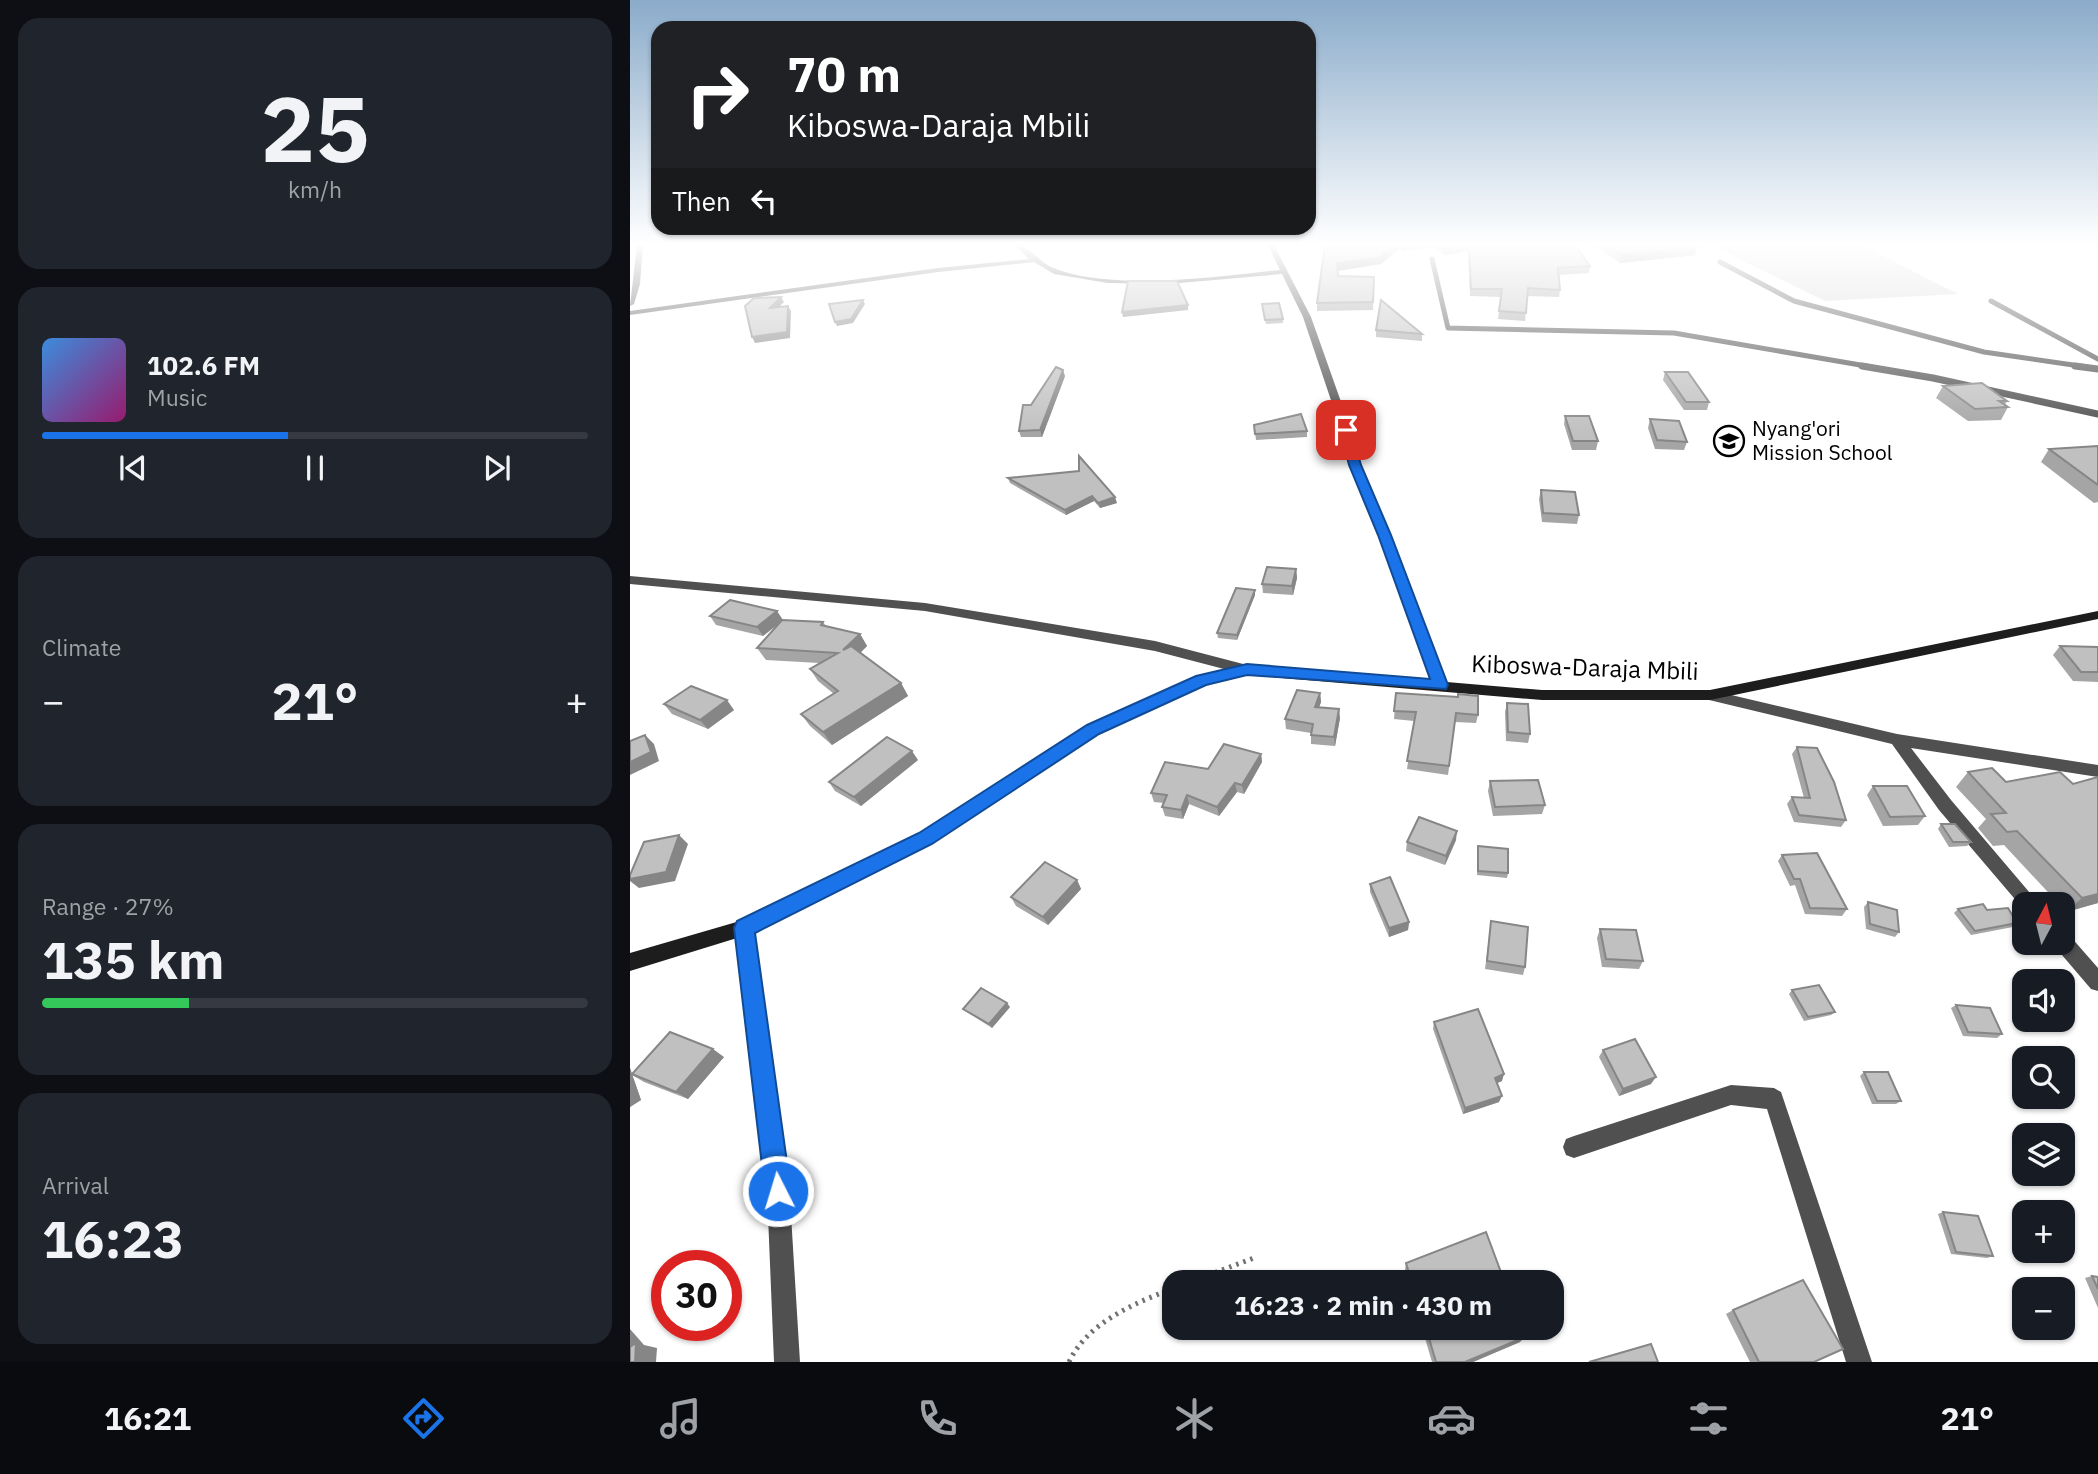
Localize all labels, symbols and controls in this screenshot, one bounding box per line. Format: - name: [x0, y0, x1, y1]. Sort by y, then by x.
- text: 70 m: [787, 42, 901, 105]
- icon: right: [672, 49, 763, 140]
- text: 25: [260, 69, 370, 187]
- text: Kiboswa-Daraja Mbili: [787, 104, 1090, 146]
- text: km/h: [288, 174, 342, 204]
- icon: left: [745, 182, 783, 220]
- text: Then: [672, 184, 731, 218]
- text: 102.6 FM: [147, 348, 260, 382]
- text: Music: [147, 382, 207, 412]
- pin: [1316, 400, 1376, 460]
- icon: arrive: [1327, 411, 1365, 449]
- place label: Nyang'ori Mission School: [1752, 414, 1893, 466]
- school or university icon: Nyang'ori Mission School: [1712, 424, 1746, 458]
- icon: previous: [114, 449, 152, 487]
- icon: pause: [296, 449, 334, 487]
- icon: next: [478, 449, 516, 487]
- text: Climate: [42, 632, 121, 662]
- street label: Kiboswa-Daraja Mbili: [1471, 647, 1699, 687]
- text: 21°: [272, 667, 358, 734]
- text: −: [42, 676, 65, 725]
- text: +: [565, 676, 588, 725]
- text: Range · 27%: [42, 891, 174, 921]
- north arrow: [2012, 892, 2076, 956]
- map controls: [2012, 892, 2075, 1340]
- text: 135 km: [42, 926, 224, 993]
- button: sound: [2012, 969, 2075, 1032]
- button: search: [2012, 1046, 2075, 1109]
- button: layers: [2012, 1123, 2075, 1186]
- position arrow: [741, 1154, 815, 1228]
- text: Arrival: [42, 1170, 109, 1200]
- button: +: [2012, 1200, 2075, 1263]
- text: 16:23: [42, 1205, 184, 1272]
- speed limit sign: 30: [651, 1250, 742, 1341]
- button: −: [2012, 1277, 2075, 1340]
- text: 16:23 · 2 min · 430 m: [1234, 1288, 1492, 1322]
- icon: directions: [399, 1394, 448, 1443]
- icon: music: [656, 1394, 705, 1443]
- icon: phone: [913, 1394, 962, 1443]
- icon: climate: [1170, 1394, 1219, 1443]
- icon: car: [1427, 1394, 1476, 1443]
- icon: filters: [1684, 1394, 1733, 1443]
- text: 16:21: [104, 1397, 191, 1439]
- text: 21°: [1941, 1397, 1994, 1439]

